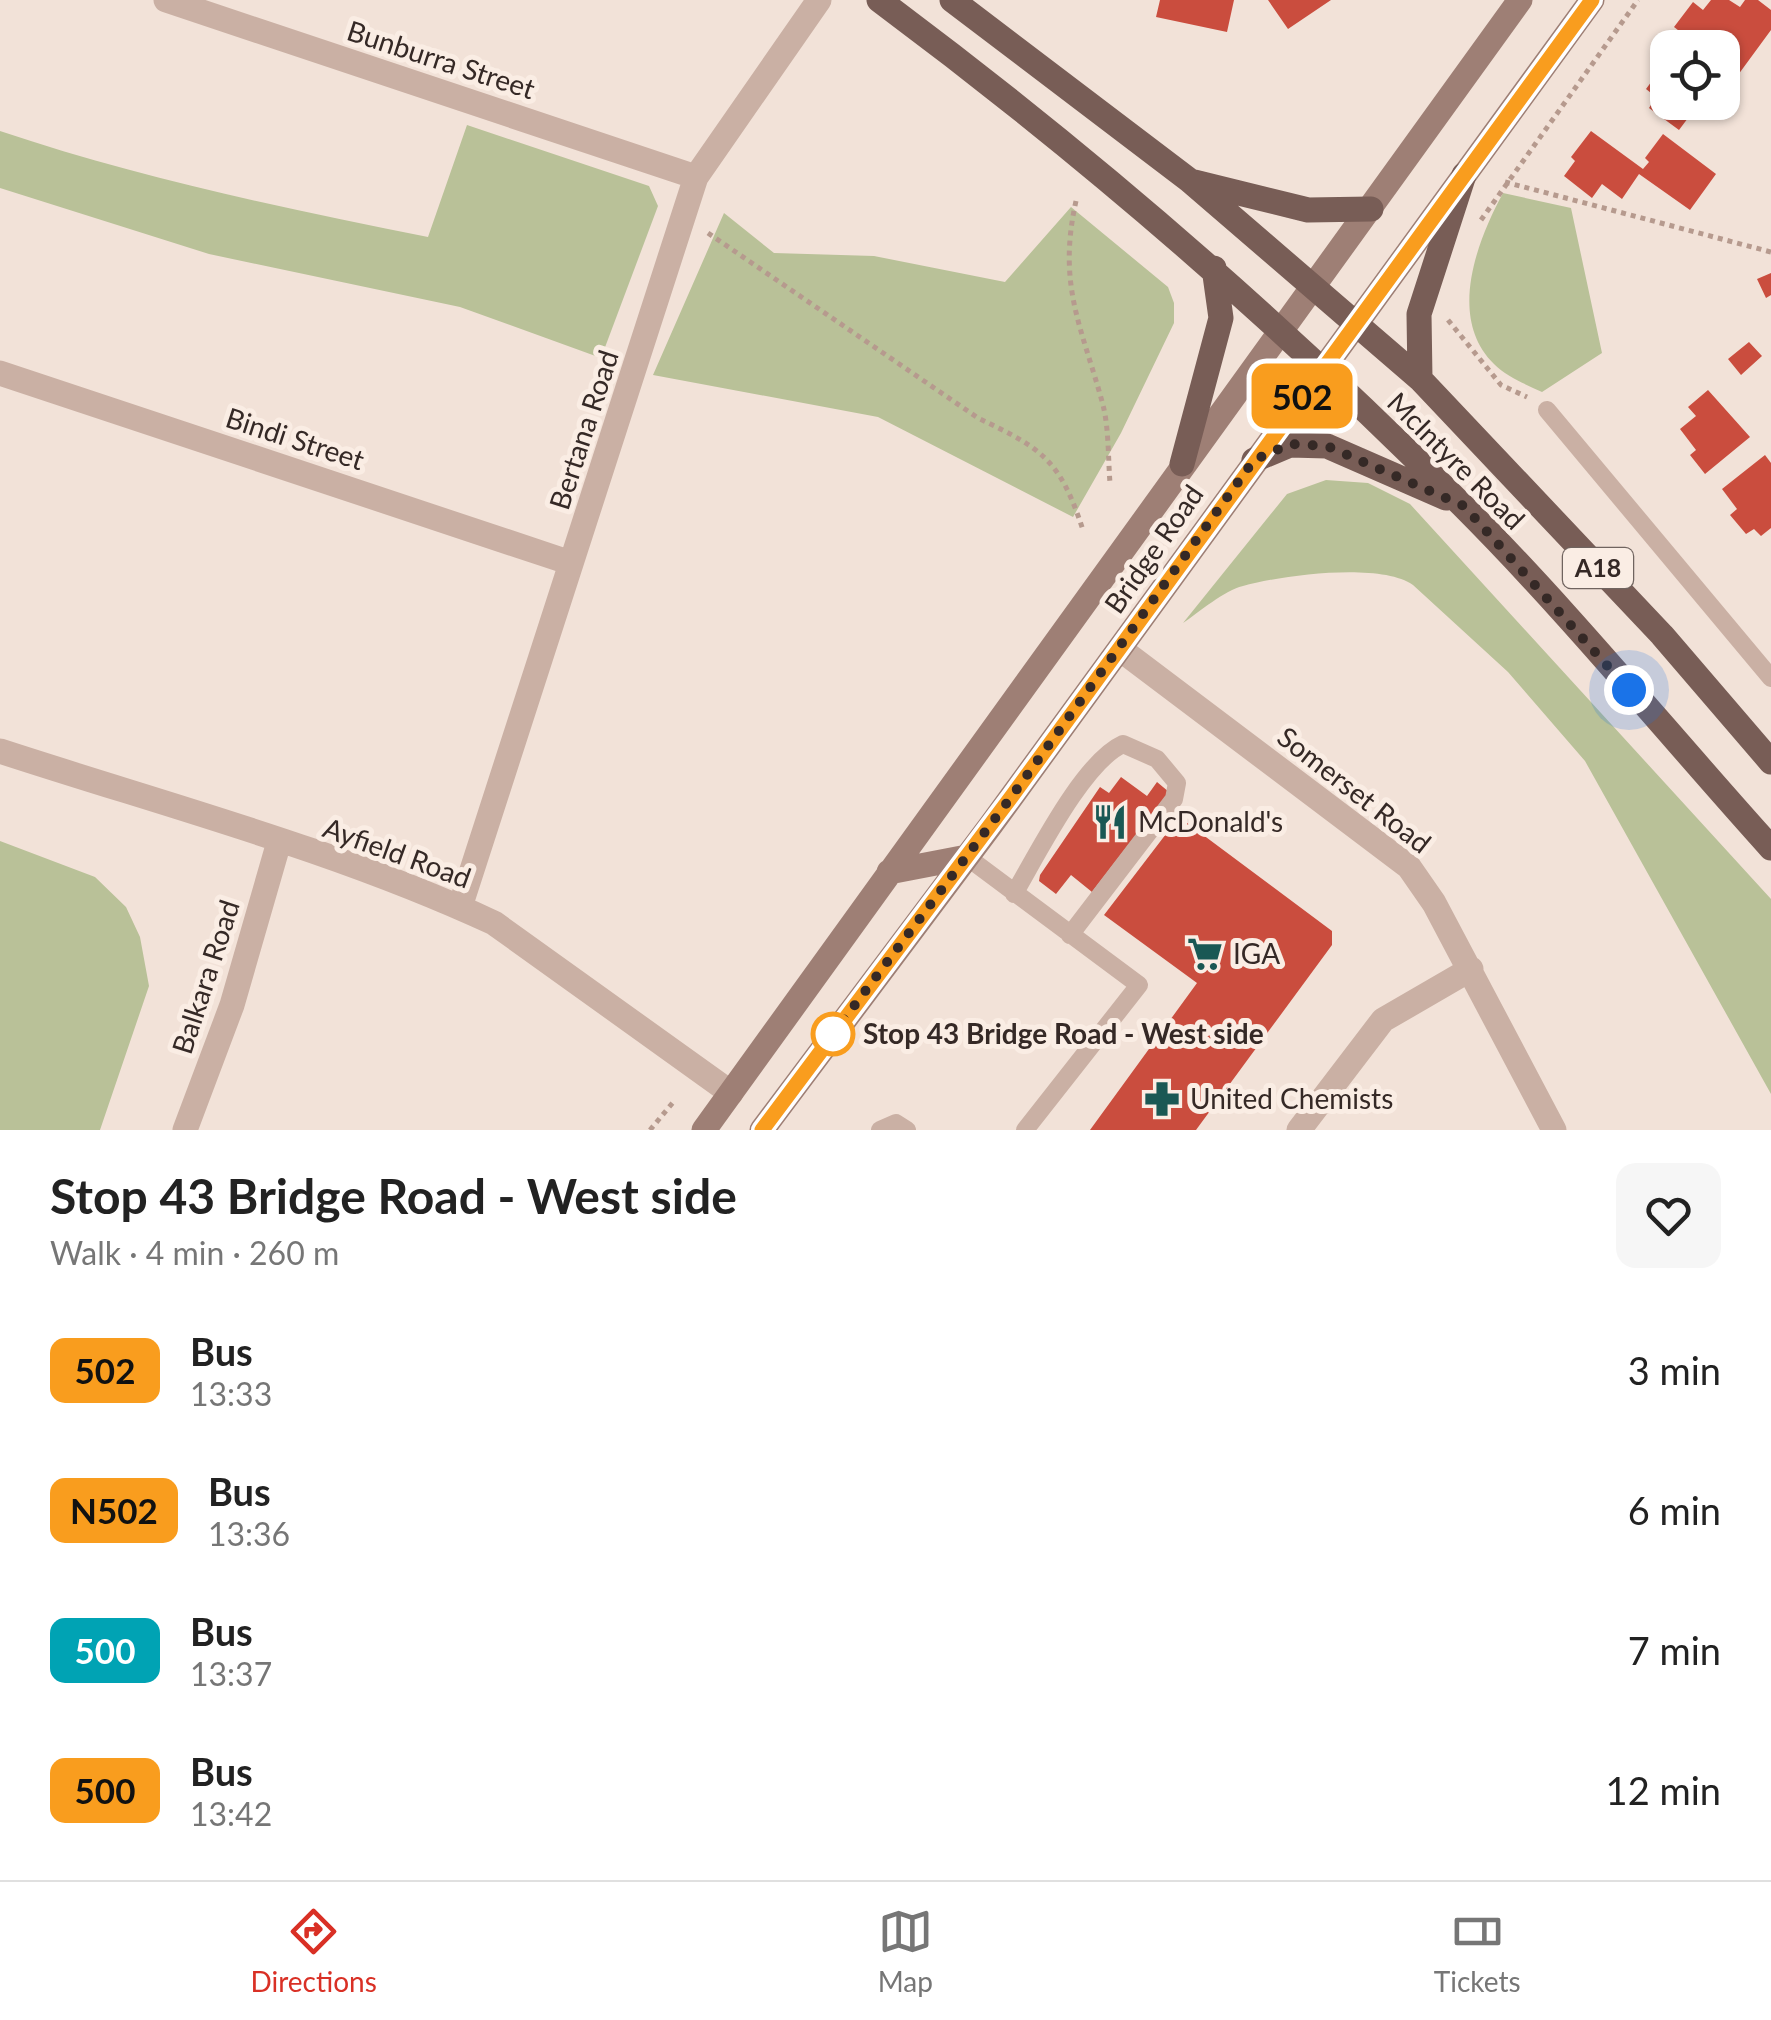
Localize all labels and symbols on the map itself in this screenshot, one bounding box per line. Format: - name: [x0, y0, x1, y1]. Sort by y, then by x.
- street label: Bunburra Street: [343, 13, 539, 105]
- street label: Bertana Road: [541, 346, 625, 514]
- line badge: 502: [1244, 364, 1360, 428]
- street label: McIntyre Road: [1381, 385, 1532, 536]
- street label: Bindi Street: [222, 400, 369, 476]
- street label: Bridge Road: [1097, 478, 1210, 619]
- road number: A18: [1563, 548, 1633, 588]
- your location: [1604, 665, 1654, 715]
- street label: Somerset Road: [1271, 719, 1438, 860]
- restaurant icon: McDonald's: [1091, 803, 1129, 841]
- place label: McDonald's: [1138, 804, 1283, 838]
- street label: Ayfield Road: [319, 810, 476, 894]
- street label: Balkara Road: [164, 895, 246, 1058]
- supermarket icon: IGA: [1186, 935, 1224, 973]
- place label: IGA: [1233, 936, 1280, 970]
- marker: Stop 43 Bridge Road - West side: [812, 1013, 854, 1055]
- place label: Stop 43 Bridge Road - West side: [863, 1016, 1264, 1050]
- pharmacy icon: United Chemists: [1143, 1080, 1181, 1118]
- place label: United Chemists: [1190, 1081, 1393, 1115]

